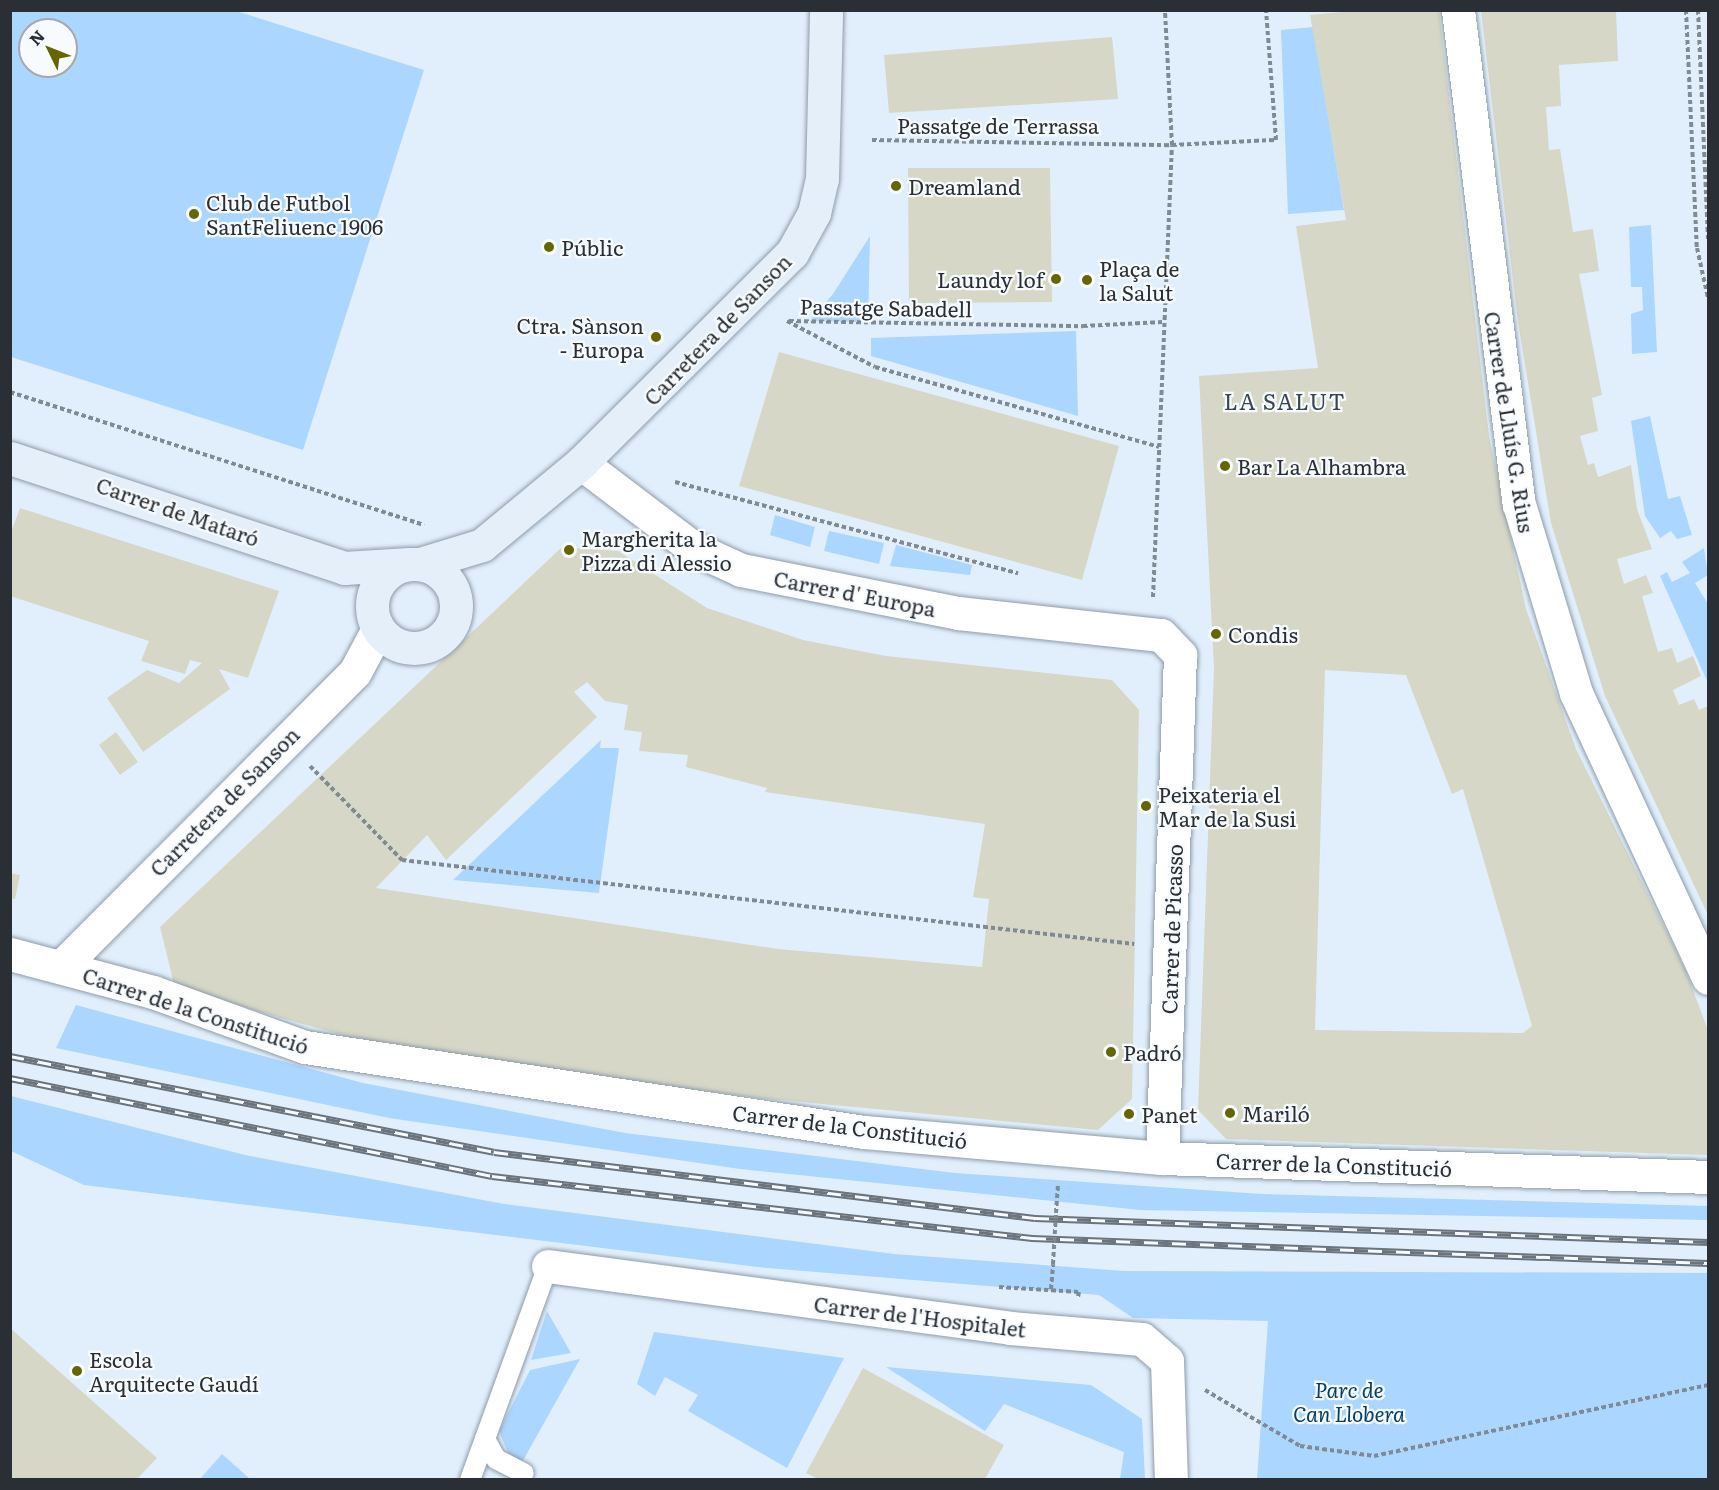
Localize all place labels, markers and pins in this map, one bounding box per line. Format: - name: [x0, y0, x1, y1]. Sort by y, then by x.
- place label: Dreamland: [908, 173, 1021, 199]
- marker: Dreamland: [889, 179, 903, 193]
- place label: Club de Futbol SantFeliuenc 1906: [206, 189, 383, 239]
- marker: Club de Futbol SantFeliuenc 1906: [187, 207, 201, 221]
- place label: Públic: [561, 234, 623, 260]
- marker: Públic: [542, 240, 556, 254]
- place label: Plaça de la Salut: [1099, 255, 1179, 305]
- place label: Laundy lof: [937, 266, 1044, 292]
- marker: Laundy lof: [1049, 272, 1063, 286]
- marker: Plaça de la Salut: [1080, 273, 1094, 287]
- place label: Ctra. Sànson - Europa: [516, 312, 644, 362]
- marker: Ctra. Sànson - Europa: [649, 330, 663, 344]
- place label: Bar La Alhambra: [1237, 453, 1406, 479]
- marker: Bar La Alhambra: [1218, 459, 1232, 473]
- place label: Margherita la Pizza di Alessio: [581, 525, 732, 575]
- marker: Margherita la Pizza di Alessio: [562, 543, 576, 557]
- place label: Condis: [1228, 621, 1298, 647]
- marker: Condis: [1209, 627, 1223, 641]
- place label: Peixateria el Mar de la Susi: [1158, 781, 1296, 831]
- marker: Peixateria el Mar de la Susi: [1139, 799, 1153, 813]
- place label: Padró: [1123, 1039, 1182, 1065]
- marker: Padró: [1104, 1045, 1118, 1059]
- place label: Mariló: [1242, 1100, 1310, 1126]
- place label: Panet: [1141, 1101, 1198, 1127]
- marker: Mariló: [1223, 1106, 1237, 1120]
- marker: Panet: [1122, 1107, 1136, 1121]
- place label: Escola Arquitecte Gaudí: [89, 1346, 259, 1396]
- marker: Escola Arquitecte Gaudí: [70, 1364, 84, 1378]

